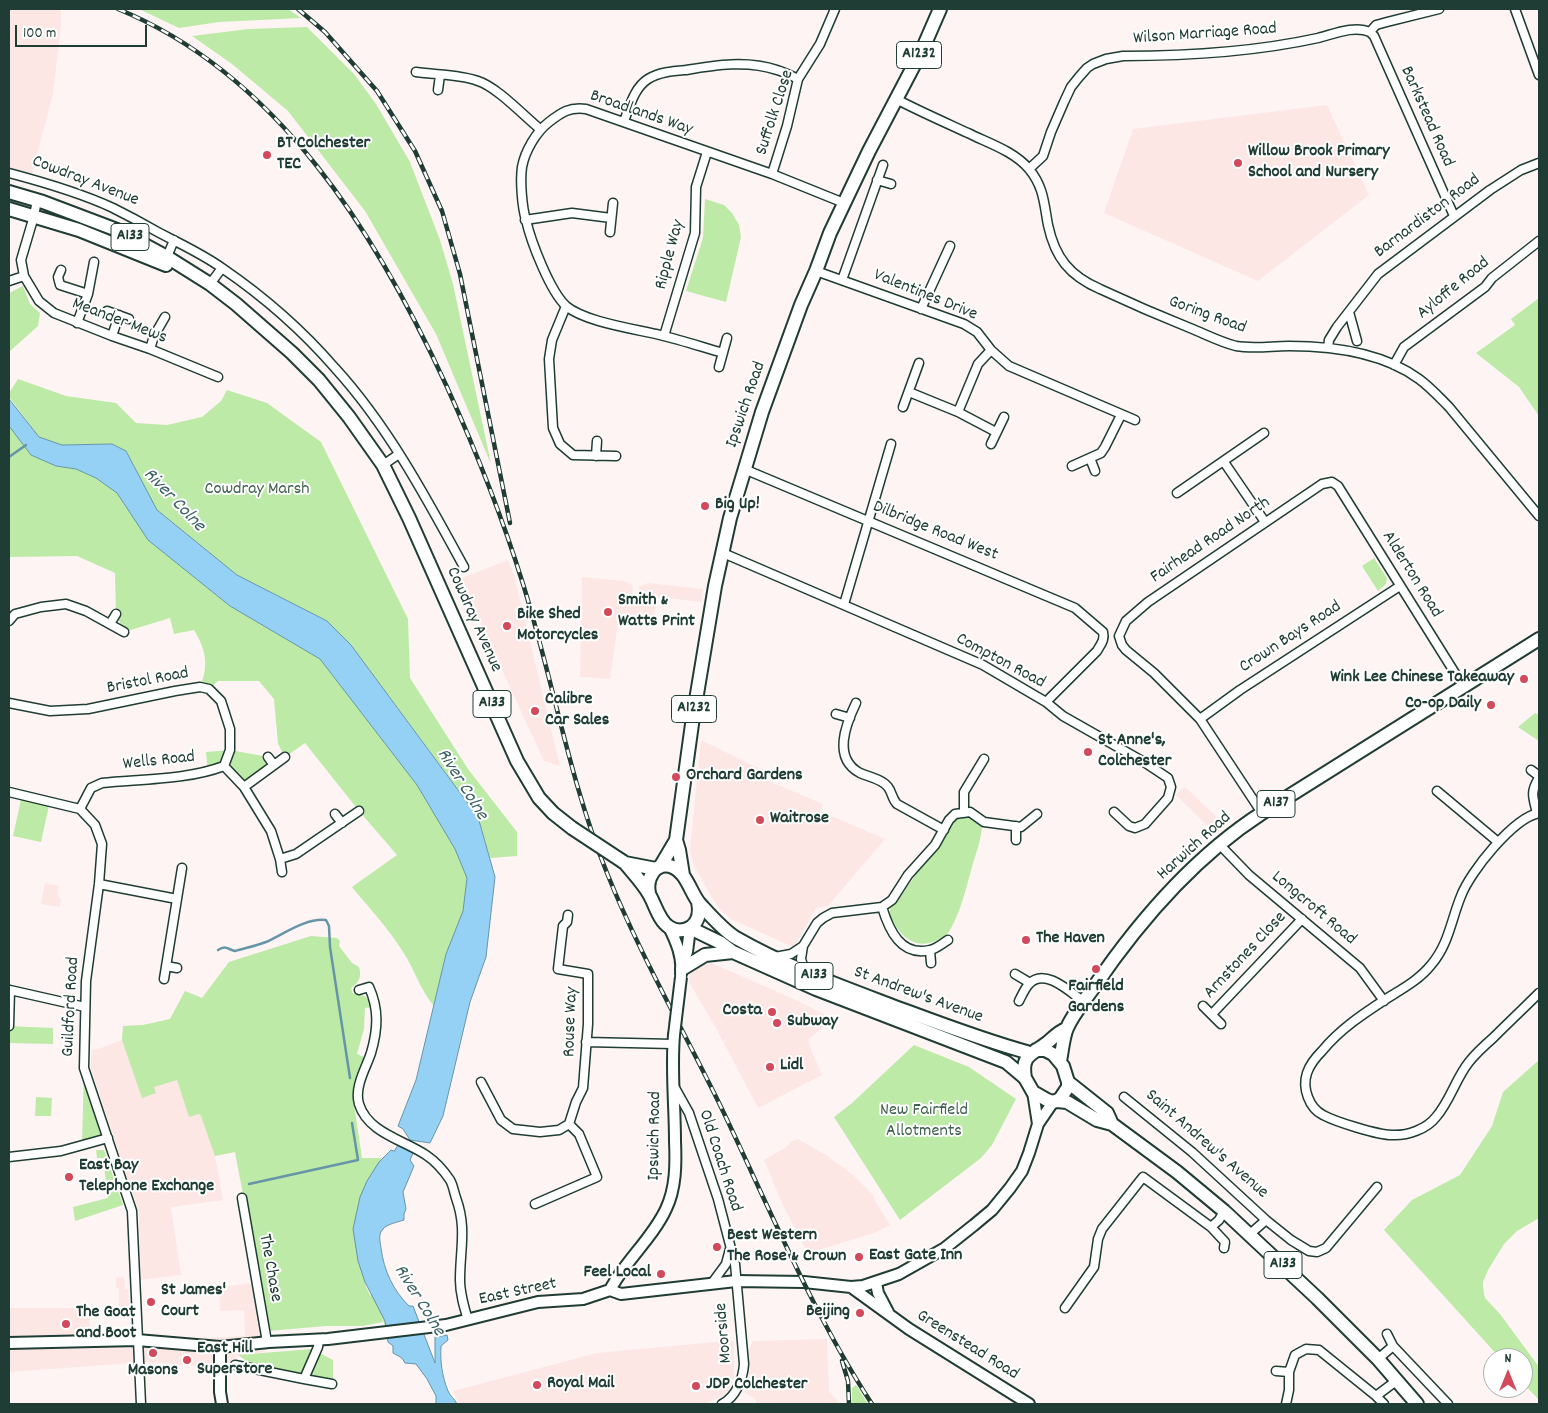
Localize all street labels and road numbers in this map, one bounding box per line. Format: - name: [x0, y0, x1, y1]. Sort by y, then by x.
- street label: Wilson Marriage Road: [1133, 19, 1277, 51]
- road number: A1232: [896, 42, 942, 68]
- street label: Barkstead Road: [1394, 63, 1458, 171]
- street label: Suffolk Close: [752, 68, 800, 158]
- street label: Broadlands Way: [587, 86, 695, 142]
- street label: Cowdray Avenue: [29, 152, 141, 212]
- street label: Barnardiston Road: [1371, 170, 1485, 264]
- street label: Ripple Way: [651, 218, 691, 292]
- road number: A133: [111, 223, 149, 250]
- street label: Ayloffe Road: [1413, 253, 1495, 325]
- street label: Valentines Drive: [870, 265, 980, 327]
- street label: Goring Road: [1165, 292, 1249, 340]
- street label: Meander Mews: [68, 294, 170, 350]
- street label: Ipswich Road: [722, 359, 772, 451]
- street label: Fairhead Road North: [1147, 493, 1275, 589]
- street label: Dilbridge Road West: [869, 497, 1001, 567]
- street label: Alderton Road: [1376, 528, 1446, 622]
- street label: Cowdray Avenue: [440, 564, 506, 676]
- street label: Crown Bays Road: [1236, 597, 1346, 679]
- street label: Compton Road: [952, 629, 1048, 695]
- street label: Bristol Road: [105, 663, 191, 701]
- road number: A133: [473, 691, 511, 718]
- road number: A1232: [672, 696, 716, 722]
- street label: Wells Road: [122, 747, 196, 777]
- road number: A137: [1257, 791, 1295, 818]
- street label: Harwich Road: [1153, 808, 1237, 886]
- street label: Longcroft Road: [1266, 867, 1360, 951]
- street label: Arnstones Close: [1200, 908, 1292, 1004]
- street label: Guildford Road: [59, 956, 85, 1058]
- road number: A133: [795, 962, 833, 989]
- street label: St Andrew's Avenue: [850, 963, 986, 1029]
- street label: Rouse Way: [560, 987, 584, 1057]
- street label: Saint Andrew's Avenue: [1140, 1086, 1272, 1204]
- street label: Ipswich Road: [644, 1091, 668, 1181]
- street label: Old Coach Road: [692, 1107, 746, 1215]
- street label: The Chase: [252, 1232, 286, 1304]
- road number: A133: [1264, 1252, 1302, 1278]
- street label: East Street: [477, 1274, 559, 1312]
- street label: Moorside: [712, 1302, 738, 1364]
- street label: Greenstead Road: [912, 1306, 1022, 1386]

